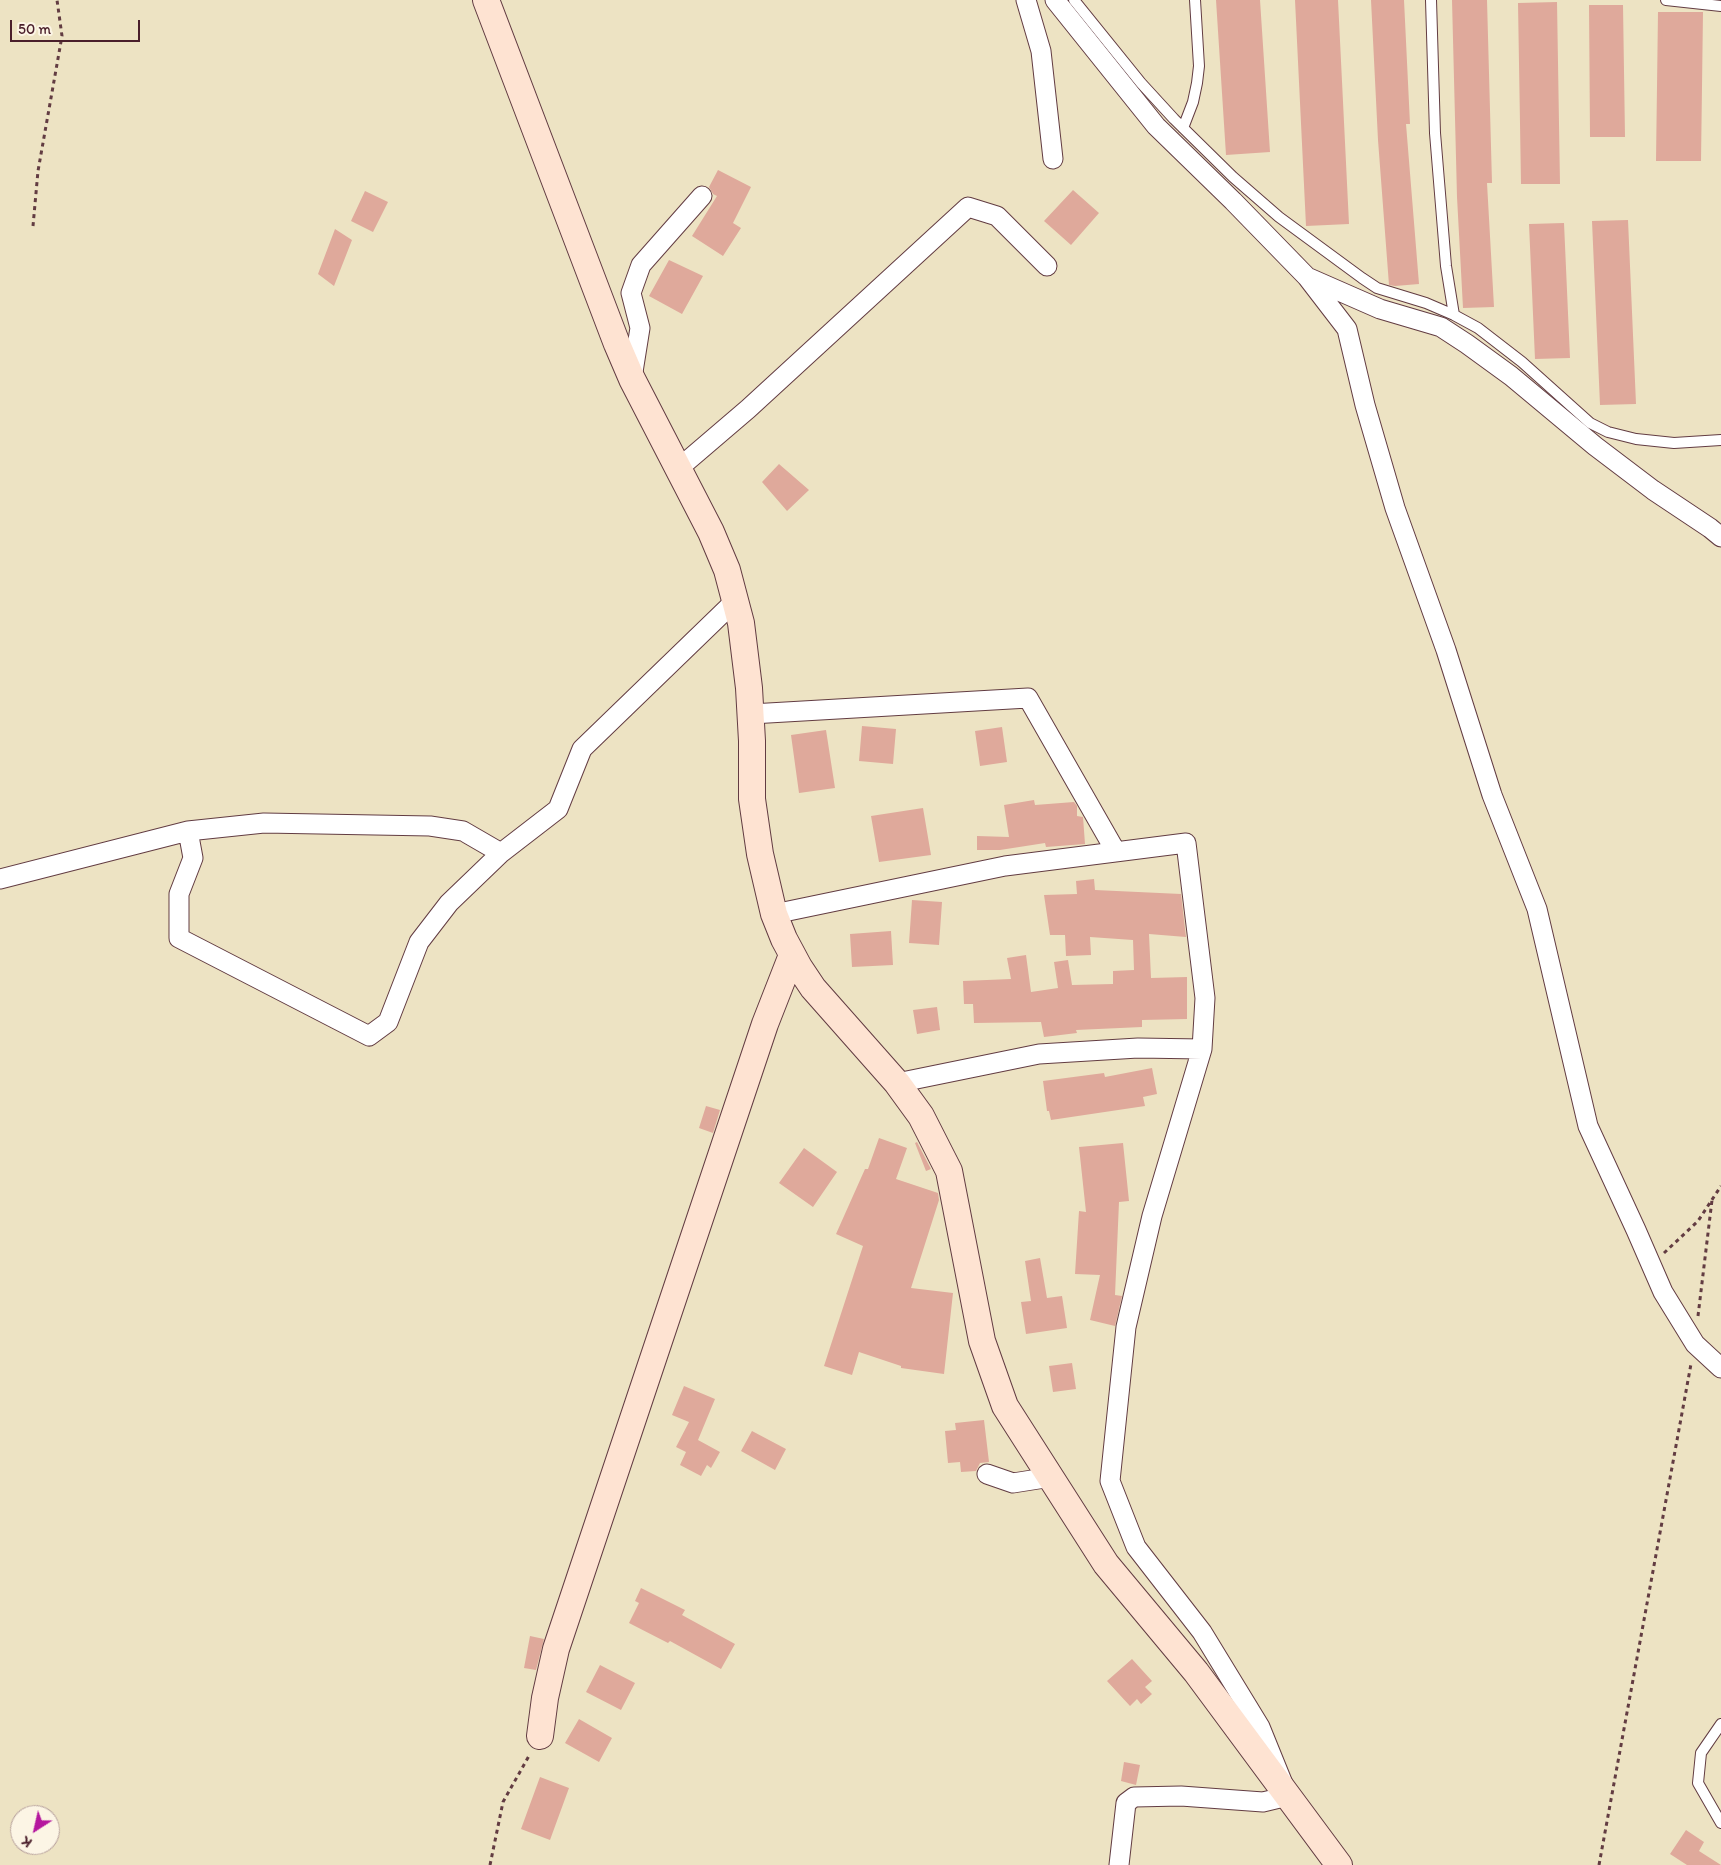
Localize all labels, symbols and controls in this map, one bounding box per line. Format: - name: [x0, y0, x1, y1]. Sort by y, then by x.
- scale bar: [12, 10, 142, 42]
- text: 50 m: [18, 20, 51, 38]
- north arrow: [10, 1805, 60, 1855]
- text: K: [18, 1832, 35, 1851]

